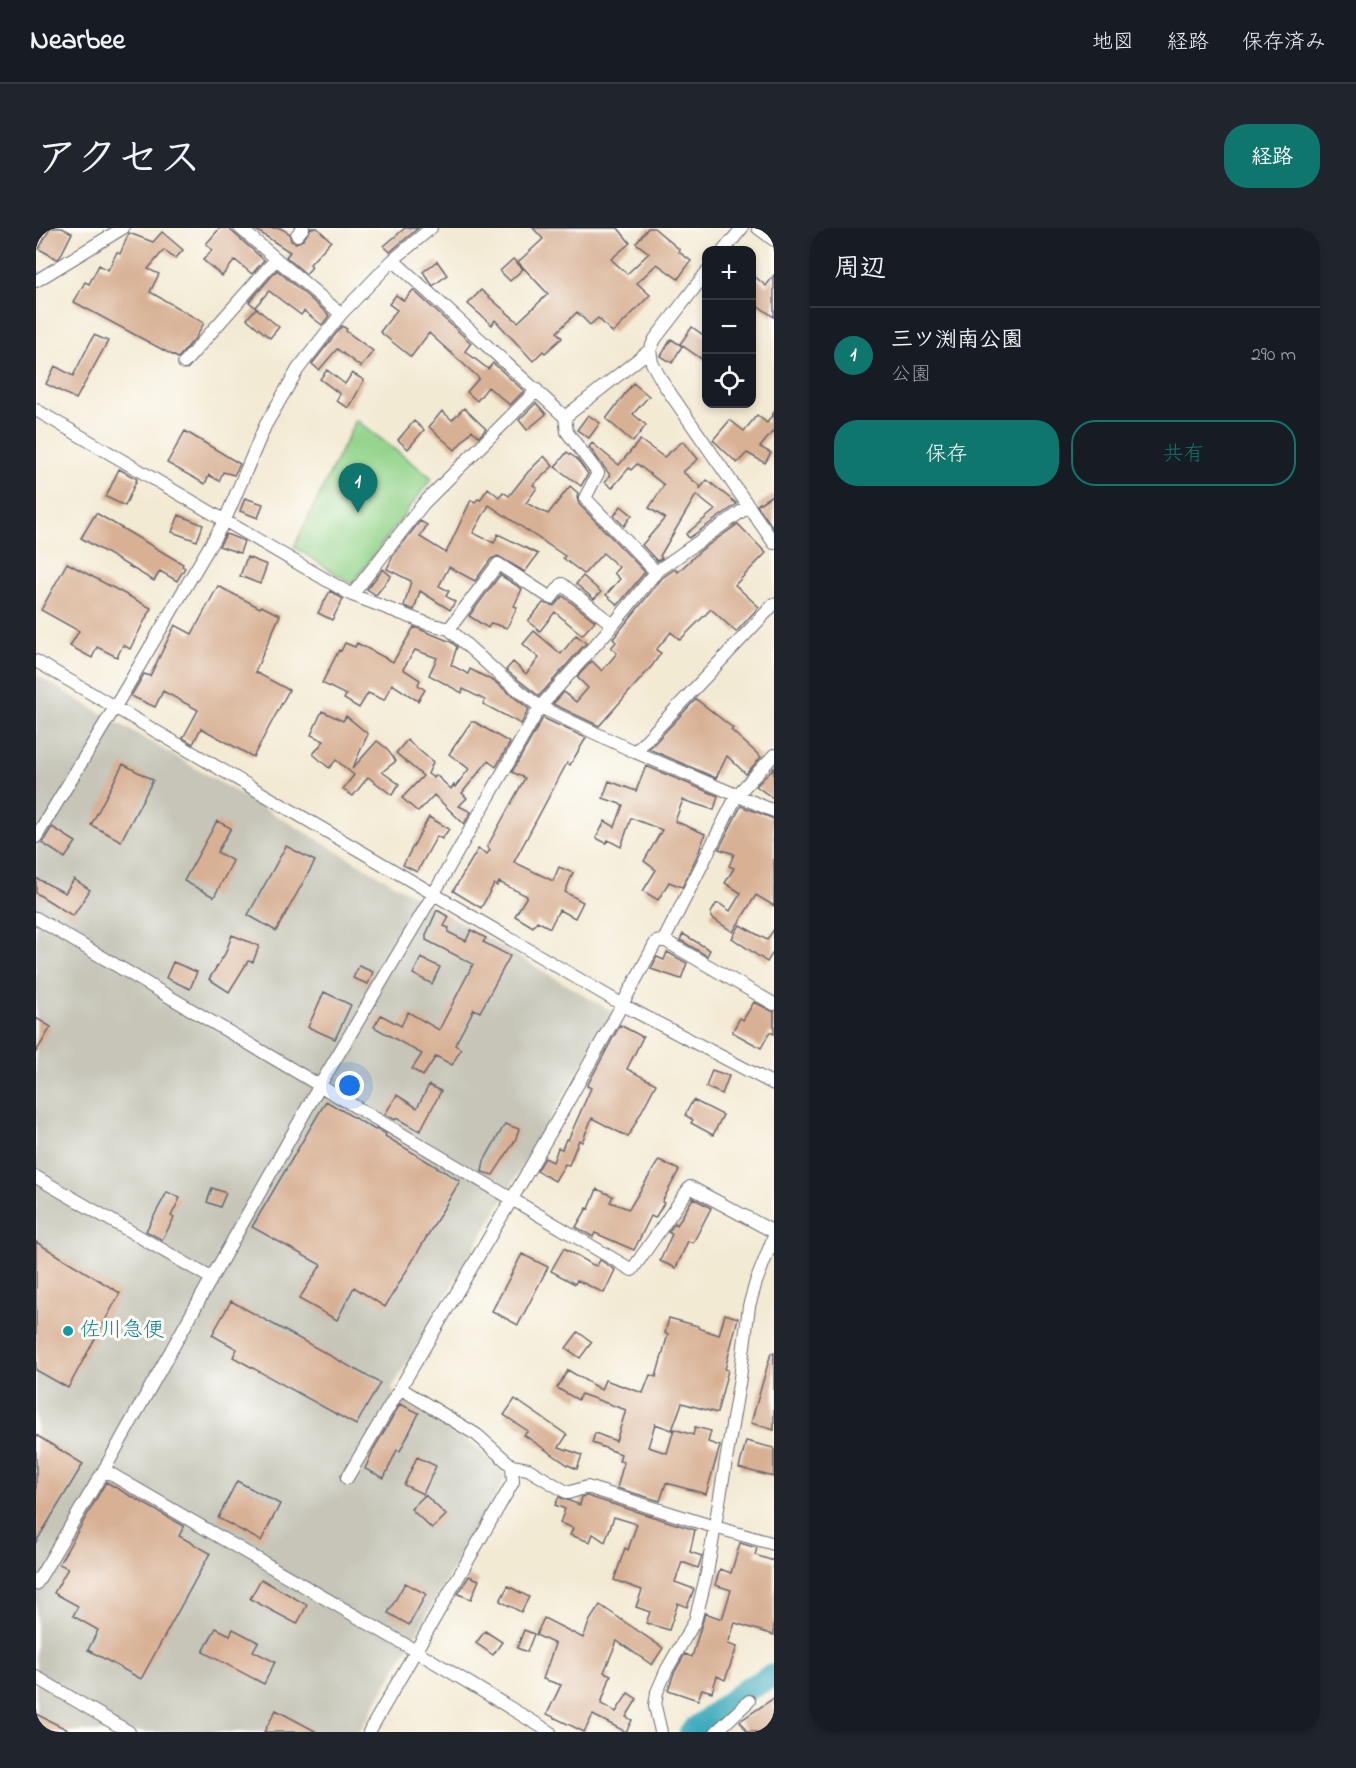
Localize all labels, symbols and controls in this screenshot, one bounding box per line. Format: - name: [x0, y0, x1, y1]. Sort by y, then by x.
- text: Nearbee: [30, 21, 125, 62]
- text: 地図: [1092, 28, 1134, 58]
- text: 経路: [1167, 28, 1209, 58]
- text: 保存済み: [1242, 28, 1326, 58]
- button: 経路: [1224, 124, 1320, 188]
- text: アクセス: [36, 130, 201, 191]
- map controls: [702, 246, 756, 408]
- button: +: [702, 246, 756, 300]
- text: 周辺: [834, 251, 886, 289]
- button: −: [702, 300, 756, 354]
- text: 三ツ渕南公園: [891, 325, 1023, 357]
- text: 1: [850, 341, 857, 370]
- text: 290 m: [1251, 341, 1296, 370]
- button: locate: [702, 354, 756, 408]
- text: 公園: [891, 361, 931, 390]
- button: 保存: [834, 420, 1059, 486]
- button: 共有: [1071, 420, 1296, 486]
- pin: 1: [338, 464, 378, 513]
- your location: [335, 1071, 364, 1100]
- place label: 佐川急便: [80, 1316, 164, 1346]
- marker: 佐川急便: [61, 1324, 75, 1338]

